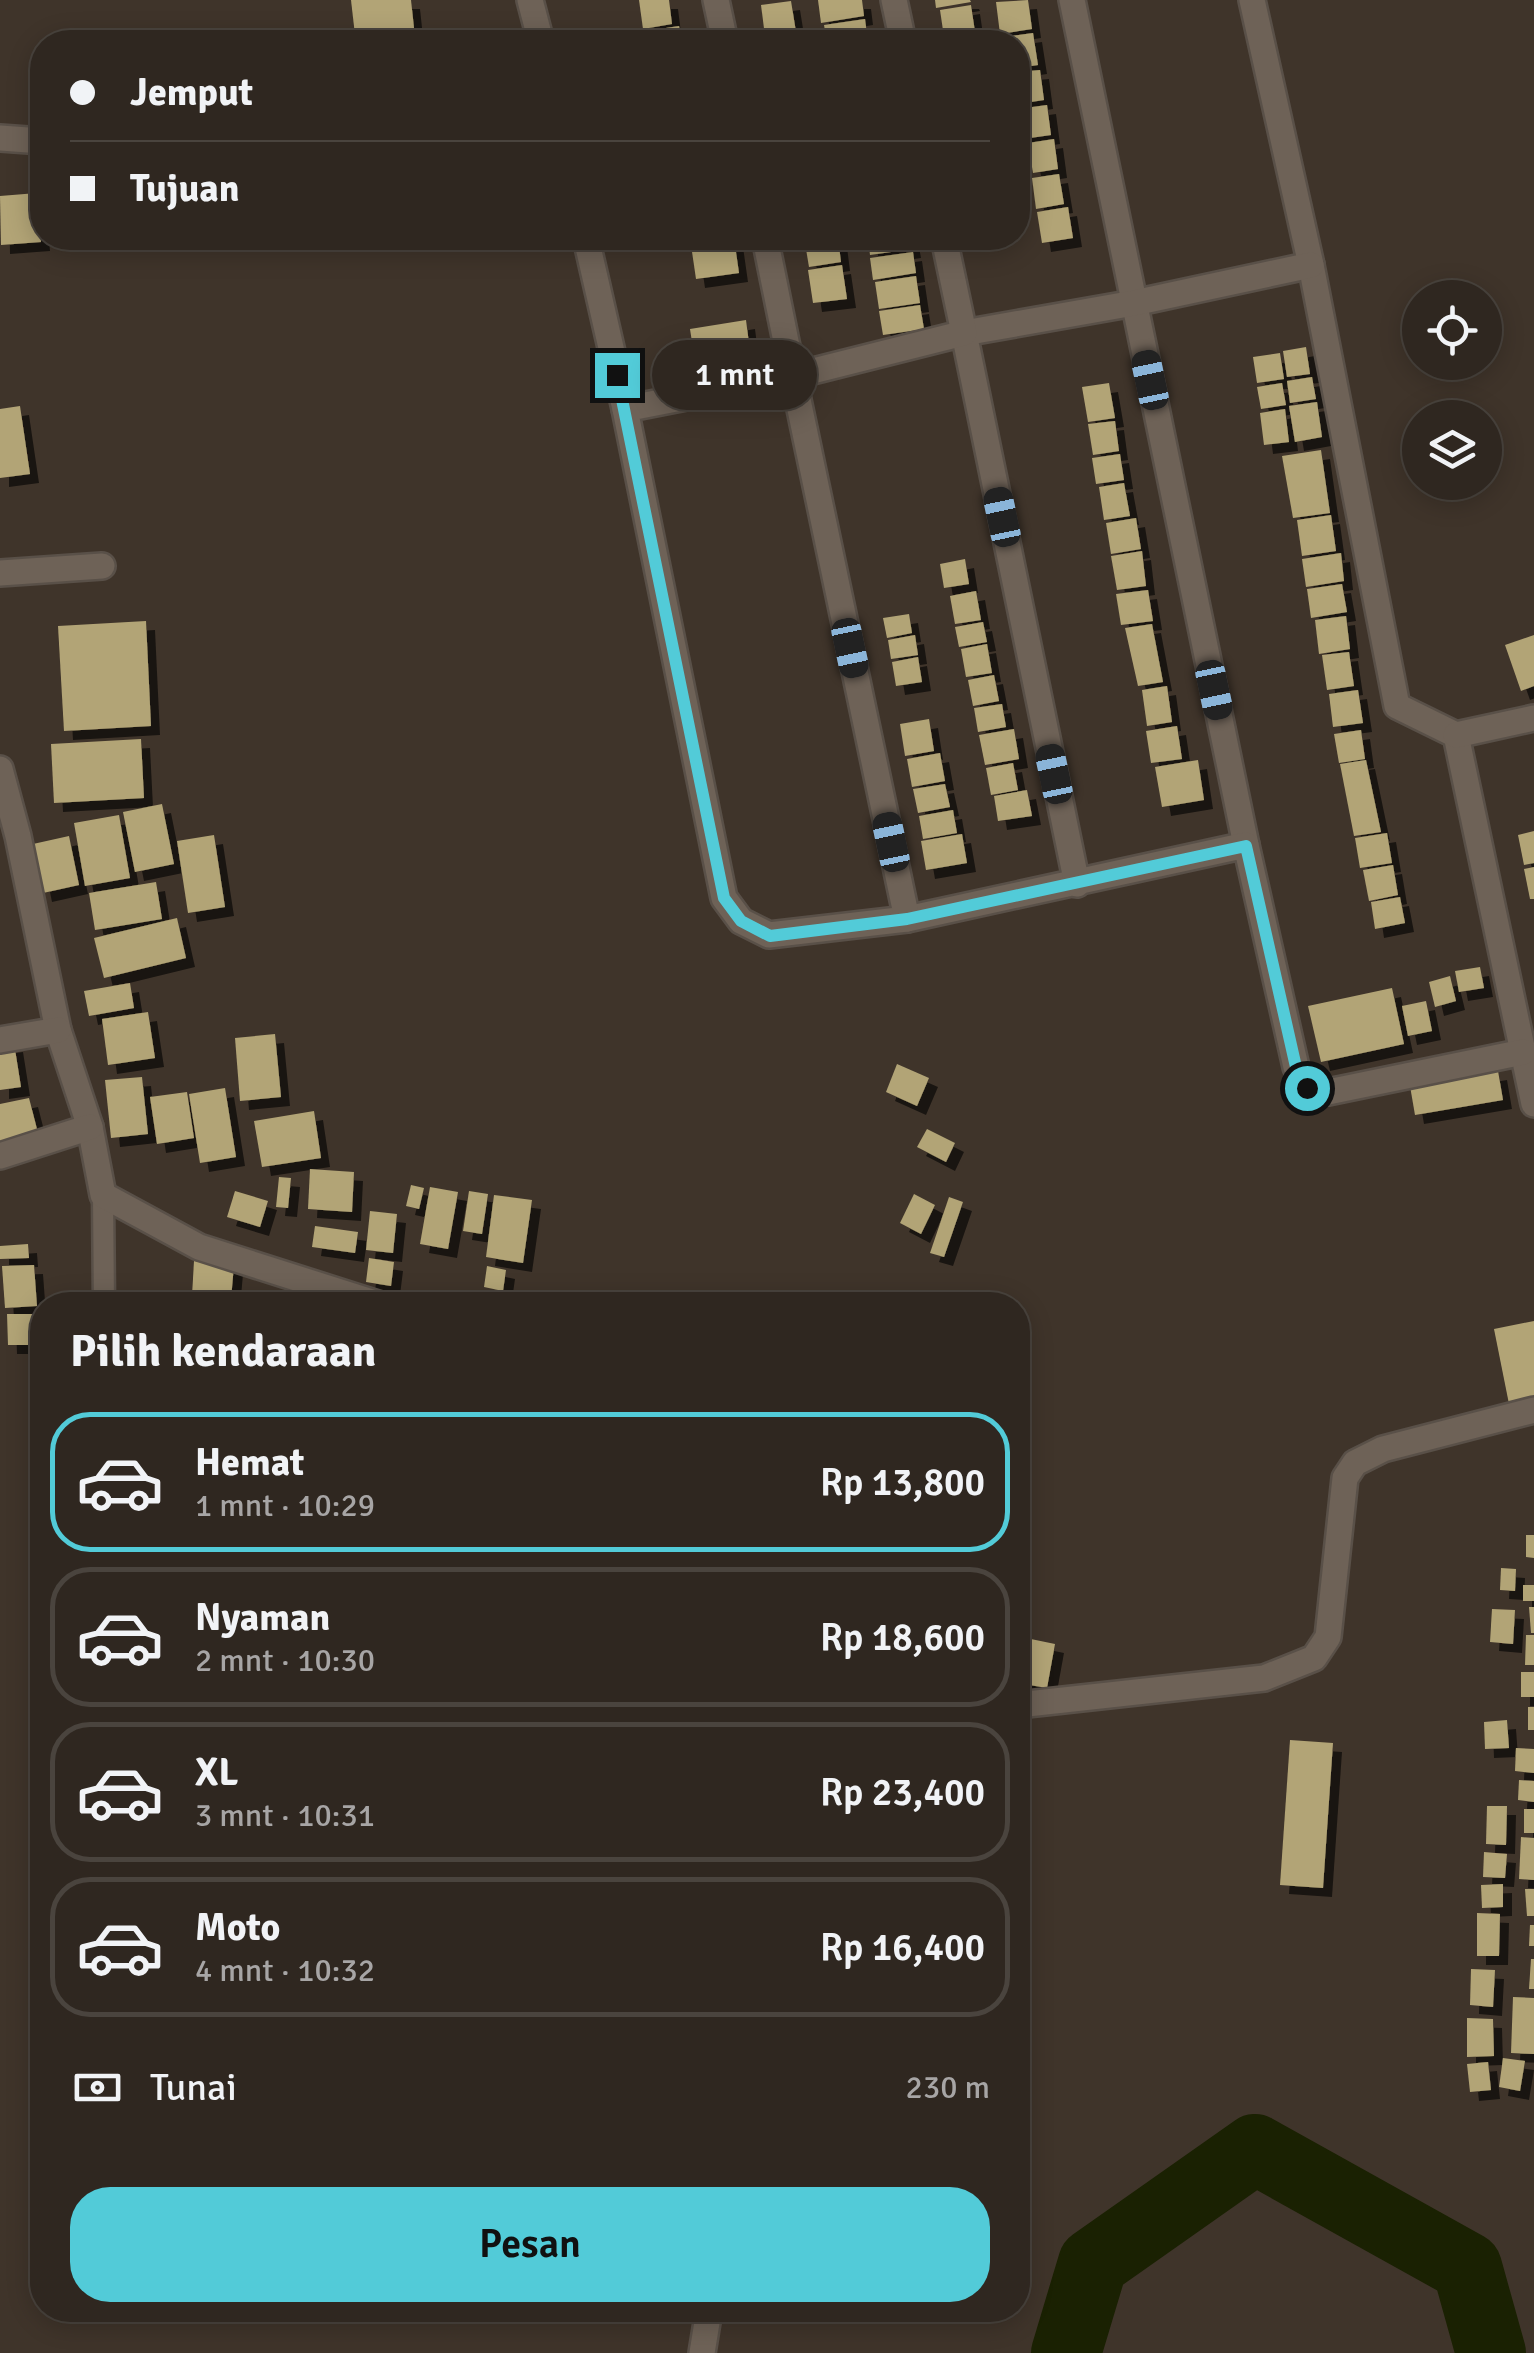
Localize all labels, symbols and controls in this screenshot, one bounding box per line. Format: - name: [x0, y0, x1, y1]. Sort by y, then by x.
- text: Jemput: [130, 69, 253, 116]
- text: Tujuan: [130, 165, 240, 212]
- map controls: [1402, 280, 1502, 500]
- button: locate: [1402, 280, 1502, 380]
- callout: 1 mnt: [652, 340, 817, 410]
- car: [1129, 348, 1171, 412]
- route end: [595, 353, 640, 398]
- text: 1 mnt: [695, 355, 774, 394]
- button: layers: [1402, 400, 1502, 500]
- car: [981, 485, 1023, 549]
- car: [829, 616, 871, 680]
- car: [1193, 658, 1235, 722]
- car: [1033, 742, 1075, 806]
- car: [870, 810, 912, 874]
- route start: [1285, 1066, 1330, 1111]
- text: Pilih kendaraan: [70, 1324, 376, 1379]
- icon: car: [75, 1437, 165, 1527]
- text: Hemat: [195, 1439, 304, 1486]
- text: Rp 13,800: [820, 1459, 985, 1506]
- text: 1 mnt · 10:29: [195, 1486, 375, 1525]
- icon: car: [75, 1592, 165, 1682]
- text: Nyaman: [195, 1594, 330, 1641]
- text: Rp 18,600: [820, 1614, 985, 1661]
- text: 2 mnt · 10:30: [195, 1641, 375, 1680]
- icon: car: [75, 1747, 165, 1837]
- text: XL: [195, 1749, 238, 1796]
- text: Rp 23,400: [820, 1769, 985, 1816]
- text: 3 mnt · 10:31: [195, 1796, 375, 1835]
- icon: car: [75, 1902, 165, 1992]
- text: Moto: [195, 1904, 280, 1951]
- text: Rp 16,400: [820, 1924, 985, 1971]
- text: 4 mnt · 10:32: [195, 1951, 375, 1990]
- icon: cash: [70, 2060, 125, 2115]
- text: Tunai: [150, 2064, 237, 2111]
- text: 230 m: [906, 2068, 990, 2107]
- button: Pesan: [70, 2187, 990, 2302]

